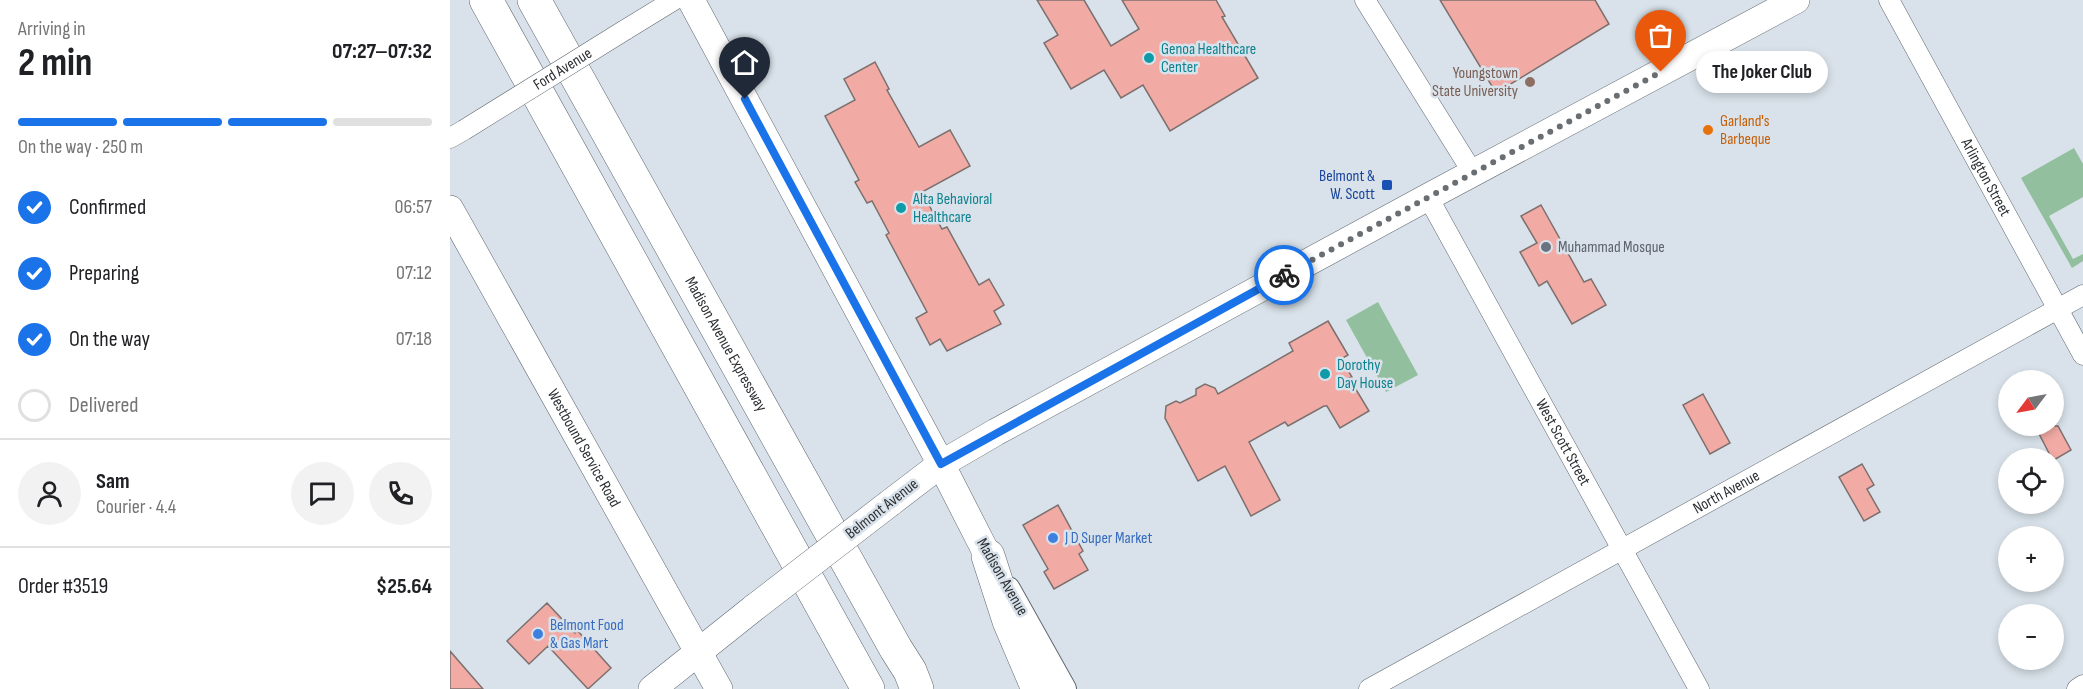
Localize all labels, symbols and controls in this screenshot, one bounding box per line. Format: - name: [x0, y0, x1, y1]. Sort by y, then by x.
- pin: [1635, 10, 1686, 72]
- text: Arriving in: [18, 17, 86, 41]
- icon: bag: [1644, 19, 1677, 52]
- pin: [719, 37, 770, 99]
- text: 07:27–07:32: [332, 38, 432, 65]
- text: 2 min: [18, 40, 92, 87]
- place label: Genoa Healthcare Center: [1161, 40, 1256, 77]
- street label: Ford Avenue: [530, 44, 595, 94]
- icon: home: [728, 46, 761, 79]
- marker: Genoa Healthcare Center: [1142, 51, 1156, 65]
- callout: The Joker Club: [1697, 51, 1829, 93]
- text: The Joker Club: [1712, 60, 1812, 84]
- place label: Youngstown State University: [1432, 64, 1518, 101]
- marker: Youngstown State University: [1523, 75, 1537, 89]
- place label: Garland's Barbeque: [1720, 112, 1771, 149]
- marker: Garland's Barbeque: [1701, 123, 1715, 137]
- street label: Arlington Street: [1956, 134, 2015, 220]
- text: On the way · 250 m: [18, 135, 143, 159]
- place label: Belmont & W. Scott: [1319, 167, 1375, 204]
- marker: Belmont & W. Scott: [1380, 178, 1394, 192]
- place label: Alta Behavioral Healthcare: [912, 190, 992, 227]
- icon: check: [18, 191, 51, 224]
- text: Confirmed: [69, 194, 146, 221]
- text: 06:57: [395, 195, 432, 219]
- marker: Alta Behavioral Healthcare: [894, 201, 908, 215]
- place label: Muhammad Mosque: [1558, 238, 1665, 257]
- marker: Muhammad Mosque: [1539, 240, 1553, 254]
- courier: [1254, 245, 1314, 305]
- icon: check: [18, 257, 51, 290]
- icon: bike: [1268, 259, 1301, 292]
- text: Preparing: [69, 260, 139, 287]
- text: 07:12: [396, 261, 432, 285]
- street label: Madison Avenue Expressway: [681, 273, 771, 415]
- icon: check: [18, 323, 51, 356]
- text: On the way: [69, 326, 150, 353]
- text: 07:18: [396, 327, 432, 351]
- place label: Dorothy Day House: [1337, 356, 1393, 393]
- marker: Dorothy Day House: [1318, 367, 1332, 381]
- north arrow: [1998, 370, 2064, 436]
- map controls: [1998, 370, 2064, 670]
- street label: Westbound Service Road: [543, 386, 625, 510]
- text: Delivered: [69, 392, 138, 419]
- street label: West Scott Street: [1532, 396, 1595, 489]
- button: locate: [1998, 448, 2064, 514]
- button: person: [18, 462, 81, 525]
- button: chat: [291, 462, 354, 525]
- button: phone: [369, 462, 432, 525]
- street label: North Avenue: [1690, 466, 1763, 518]
- text: Sam: [96, 468, 130, 495]
- street label: Belmont Avenue: [842, 475, 922, 543]
- text: Courier · 4.4: [96, 495, 176, 519]
- button: +: [1998, 526, 2064, 592]
- place label: J D Super Market: [1064, 529, 1152, 548]
- marker: J D Super Market: [1046, 531, 1060, 545]
- street label: Madison Avenue: [972, 535, 1032, 619]
- text: Order #3519: [18, 573, 108, 600]
- text: $25.64: [376, 573, 432, 600]
- button: −: [1998, 604, 2064, 670]
- place label: Belmont Food & Gas Mart: [550, 616, 624, 653]
- marker: Belmont Food & Gas Mart: [531, 627, 545, 641]

